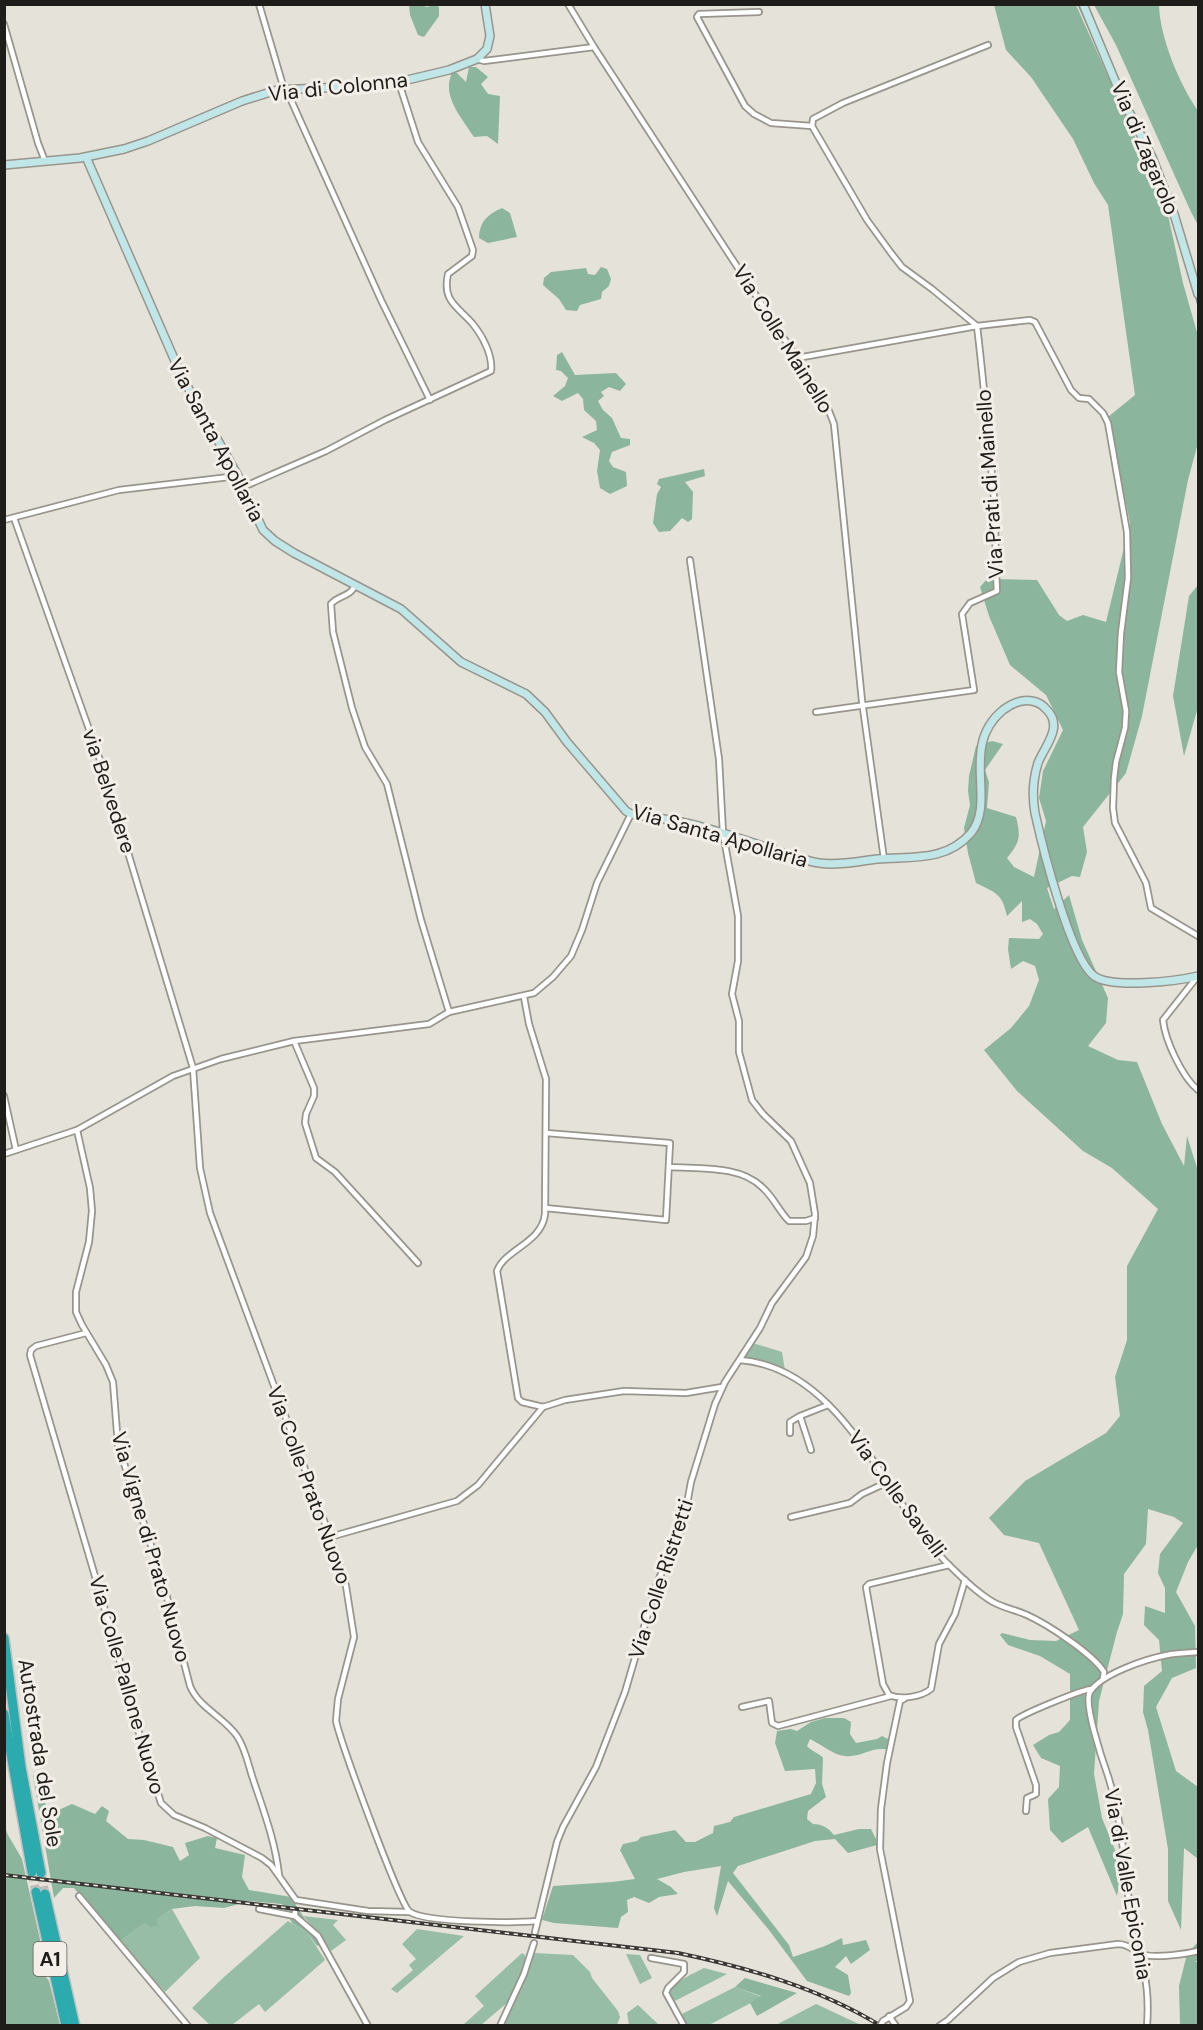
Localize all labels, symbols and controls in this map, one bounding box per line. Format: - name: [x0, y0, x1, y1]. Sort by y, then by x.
- street label: Via di Colonna: [267, 66, 409, 108]
- street label: Via di Zagarolo: [1104, 77, 1186, 219]
- street label: Via Colle Mainello: [726, 259, 840, 419]
- street label: Via Santa Apollaria: [161, 353, 271, 527]
- street label: Via Prati di Mainello: [969, 388, 1011, 580]
- street label: via Belvedere: [76, 725, 142, 857]
- street label: Via Santa Apollaria: [629, 798, 811, 874]
- street label: Via Colle Prato Nuovo: [260, 1382, 358, 1588]
- street label: Via Colle Savelli: [841, 1425, 953, 1563]
- street label: Via Vigne di Prato Nuovo: [105, 1428, 197, 1666]
- street label: Via Colle Ristretti: [622, 1495, 700, 1663]
- street label: Via Colle Pallone Nuovo: [82, 1572, 172, 1798]
- street label: Autostrada del Sole: [11, 1657, 69, 1849]
- street label: Via di Valle Epiconia: [1097, 1786, 1159, 1982]
- road number: A1: [34, 1942, 66, 1976]

